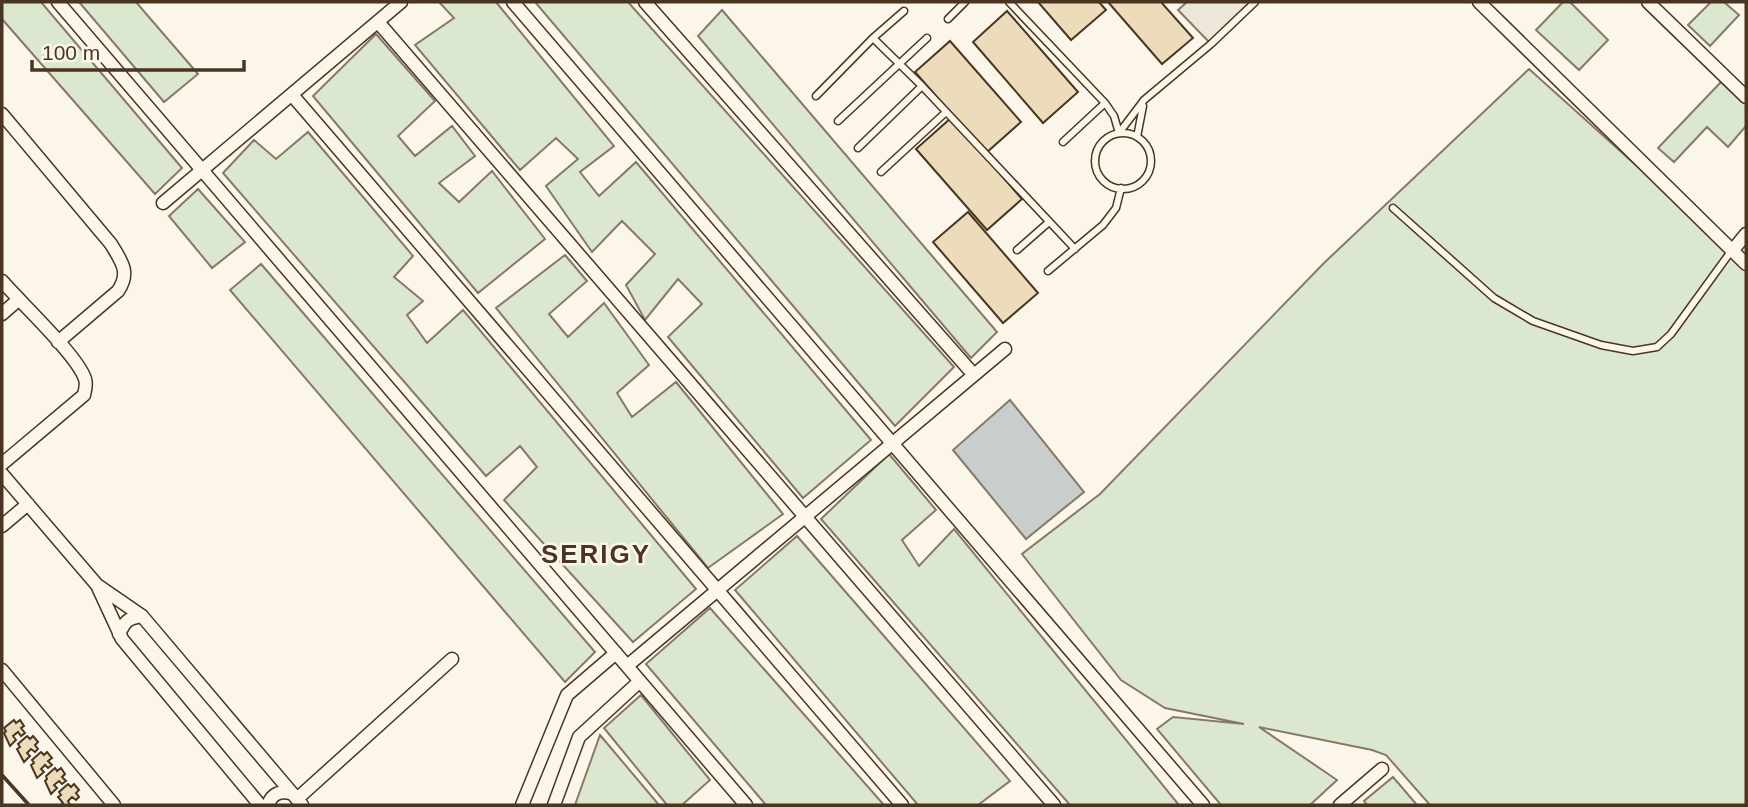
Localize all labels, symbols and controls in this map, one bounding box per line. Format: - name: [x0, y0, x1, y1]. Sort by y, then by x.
- scale bar: [32, 28, 243, 72]
- text: 100 m: [42, 41, 100, 64]
- district label: SERIGY: [541, 539, 651, 569]

